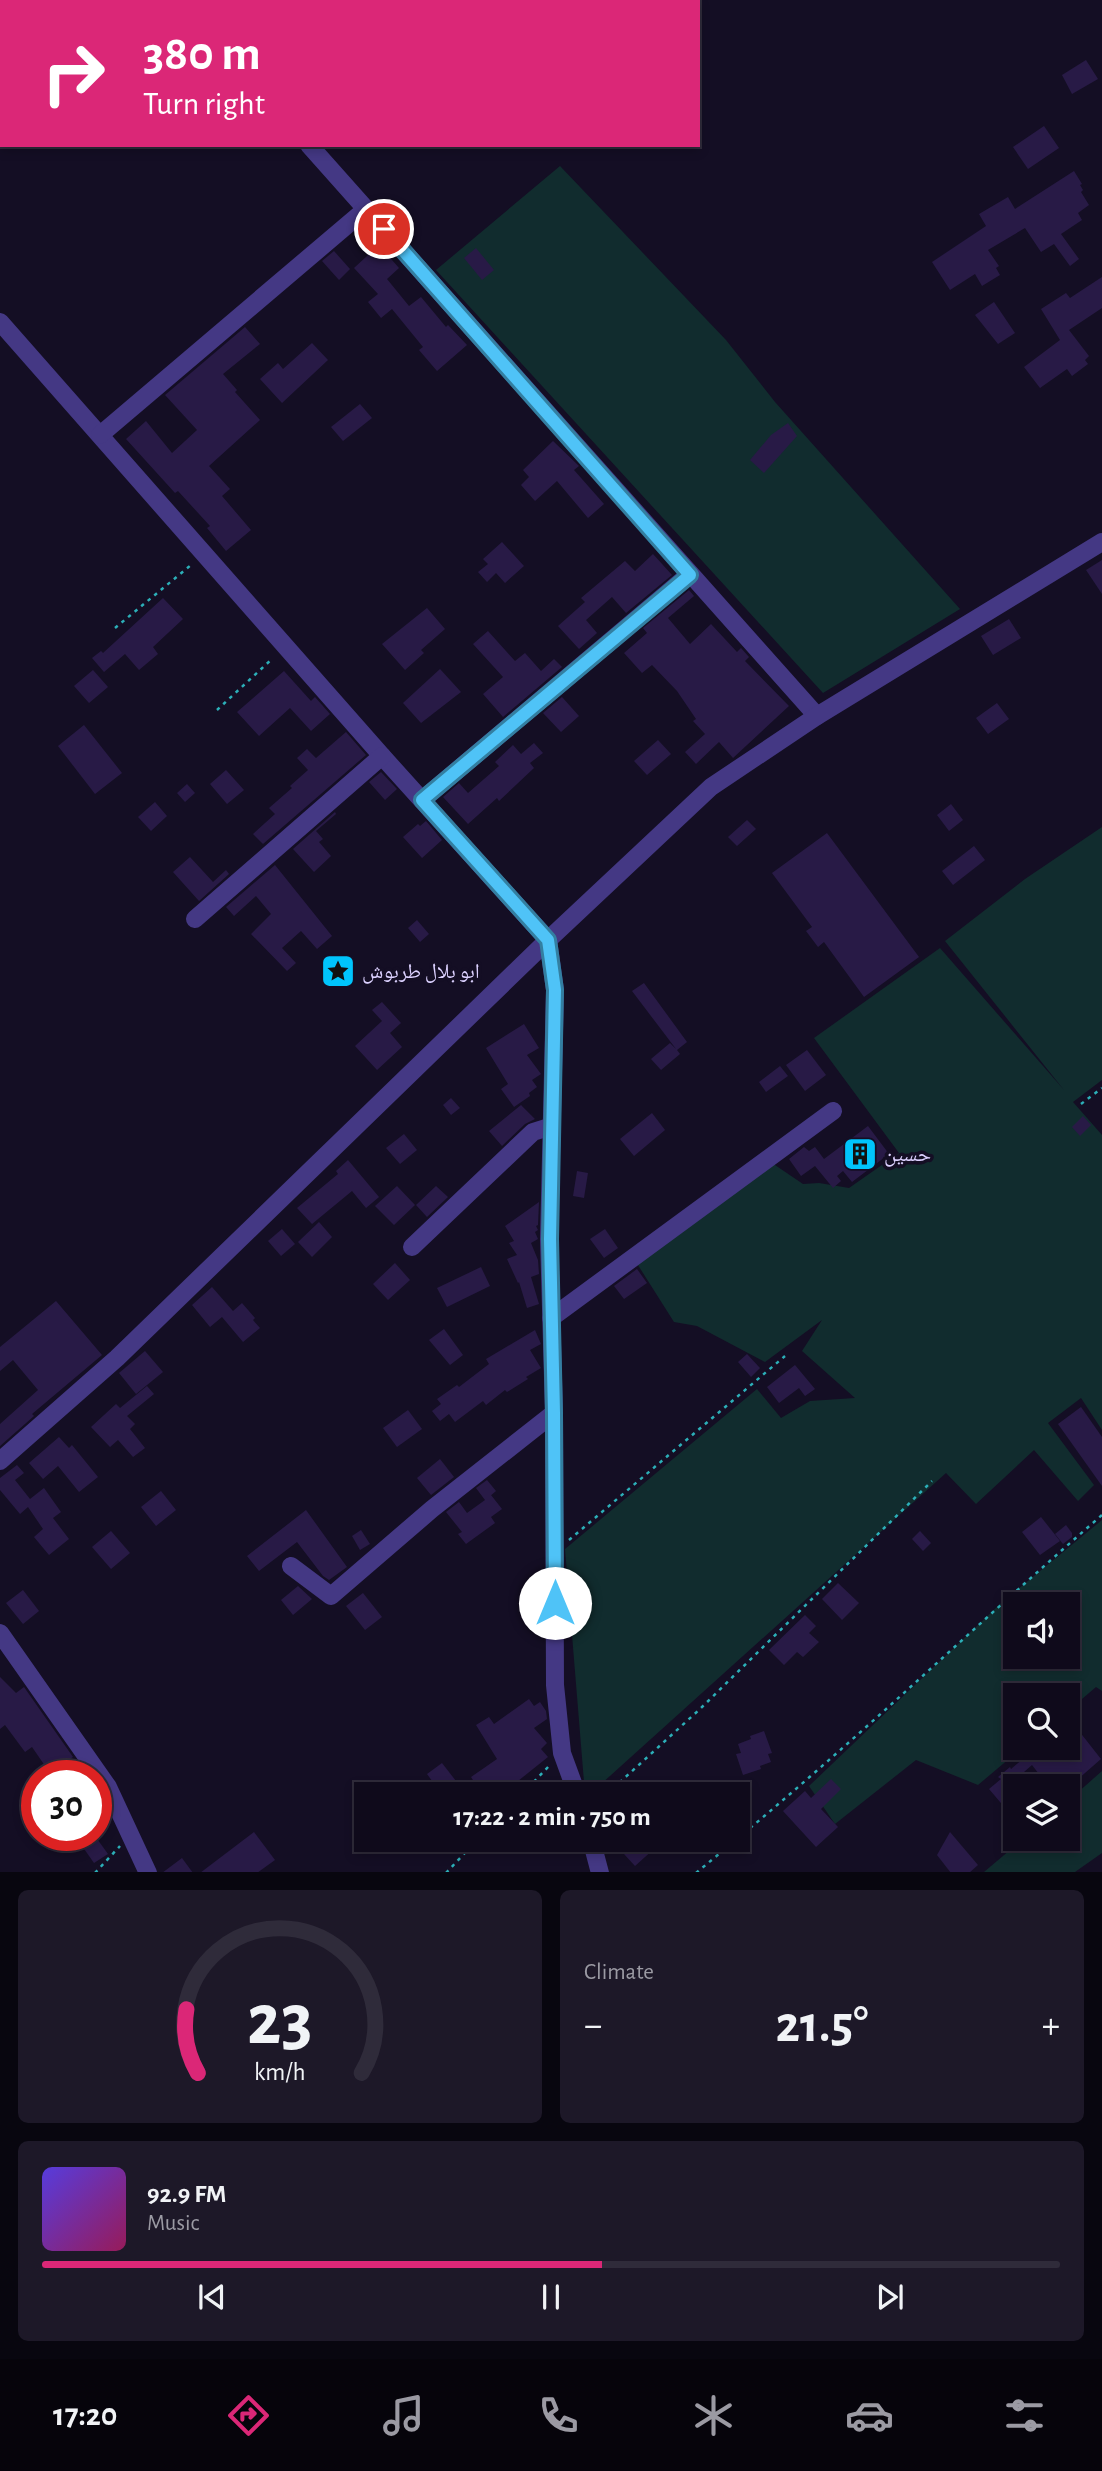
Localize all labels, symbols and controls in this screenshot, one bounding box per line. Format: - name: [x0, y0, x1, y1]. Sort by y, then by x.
- icon: right: [28, 28, 119, 119]
- text: 380 m: [143, 30, 261, 79]
- text: Turn right: [143, 88, 265, 120]
- pin: [354, 199, 414, 259]
- icon: arrive: [365, 210, 403, 248]
- place icon: ابو بلال طربوش: [319, 952, 357, 990]
- place label: ابو بلال طربوش: [362, 961, 480, 984]
- building icon: حسين: [841, 1135, 879, 1173]
- place label: حسين: [884, 1144, 931, 1167]
- position arrow: [518, 1566, 592, 1640]
- map controls: [1003, 1592, 1080, 1851]
- button: sound: [1003, 1592, 1080, 1669]
- button: search: [1003, 1683, 1080, 1760]
- speed limit sign: 30: [21, 1760, 112, 1851]
- button: layers: [1003, 1774, 1080, 1851]
- text: 17:22 · 2 min · 750 m: [453, 1804, 651, 1830]
- text: Climate: [584, 1961, 654, 1984]
- text: 23: [247, 1985, 313, 2058]
- text: 21.5°: [776, 1999, 868, 2051]
- text: −: [584, 2007, 602, 2045]
- text: +: [1042, 2007, 1060, 2045]
- text: km/h: [254, 2059, 306, 2084]
- text: 92.9 FM: [147, 2181, 227, 2207]
- text: Music: [147, 2212, 199, 2235]
- icon: previous: [193, 2278, 231, 2316]
- icon: pause: [532, 2278, 570, 2316]
- icon: next: [871, 2278, 909, 2316]
- icon: directions: [224, 2391, 273, 2440]
- icon: music: [379, 2391, 428, 2440]
- icon: phone: [534, 2391, 583, 2440]
- icon: climate: [689, 2391, 738, 2440]
- icon: car: [845, 2391, 894, 2440]
- icon: filters: [1000, 2391, 1049, 2440]
- text: 17:20: [53, 2399, 118, 2431]

